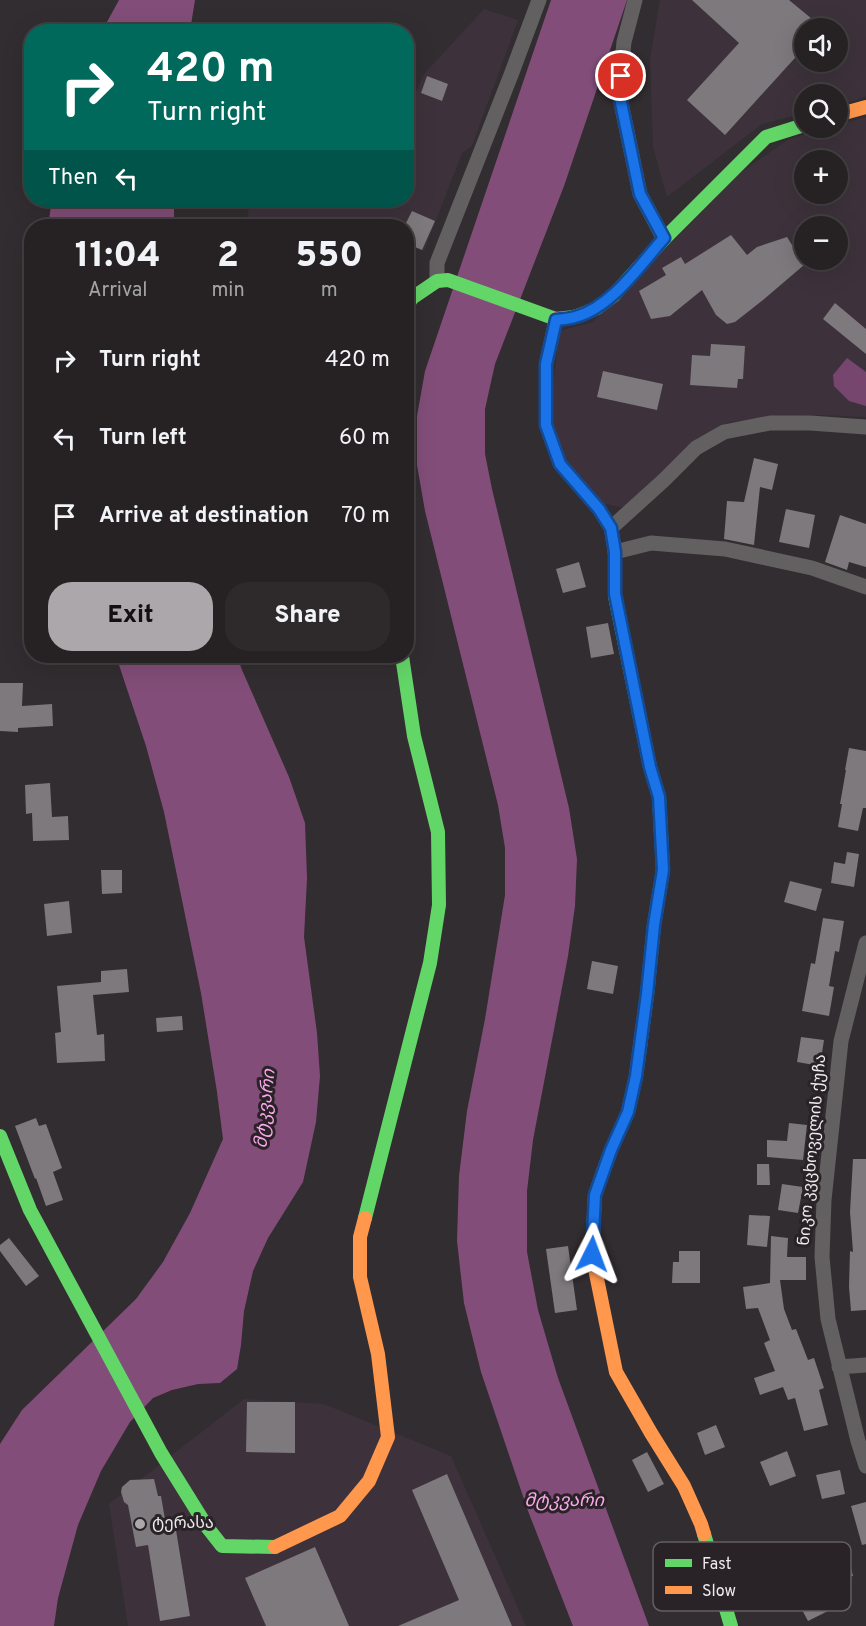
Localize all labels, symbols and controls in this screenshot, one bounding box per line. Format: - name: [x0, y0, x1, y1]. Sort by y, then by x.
- map controls: [794, 18, 848, 270]
- button: sound: [794, 18, 848, 72]
- text: 420 m: [147, 44, 275, 97]
- icon: right: [48, 48, 126, 126]
- pin: [595, 50, 646, 101]
- icon: arrive: [604, 59, 637, 92]
- button: search: [794, 84, 848, 138]
- text: Turn right: [147, 96, 266, 130]
- button: +: [794, 150, 848, 204]
- icon: left: [110, 162, 143, 195]
- text: Then: [48, 165, 98, 192]
- button: −: [794, 216, 848, 270]
- text: 11:04: [75, 234, 161, 280]
- text: 2: [217, 234, 239, 280]
- text: 550: [296, 234, 363, 280]
- text: Arrival: [88, 278, 148, 304]
- text: min: [211, 278, 245, 304]
- text: m: [321, 278, 338, 304]
- icon: right: [48, 344, 81, 377]
- text: Turn right: [99, 347, 201, 374]
- text: 420 m: [325, 347, 390, 374]
- icon: left: [48, 422, 81, 455]
- text: Turn left: [99, 425, 187, 452]
- text: 60 m: [339, 425, 390, 452]
- icon: arrive: [48, 500, 81, 533]
- text: Arrive at destination: [99, 503, 309, 530]
- text: 70 m: [341, 503, 390, 530]
- button: Exit: [48, 582, 213, 651]
- button: Share: [225, 582, 390, 651]
- street label: ნიკო კვცხოველის ქუჩა: [795, 1054, 831, 1246]
- water label: მტკვარი: [250, 1068, 282, 1150]
- position arrow: [560, 1222, 624, 1286]
- water label: მტკვარი: [524, 1490, 604, 1513]
- place label: ტერასა: [152, 1514, 214, 1534]
- marker: ტერასა: [133, 1517, 147, 1531]
- legend: [653, 1542, 851, 1611]
- text: Fast: [702, 1555, 732, 1575]
- text: Slow: [702, 1582, 736, 1602]

